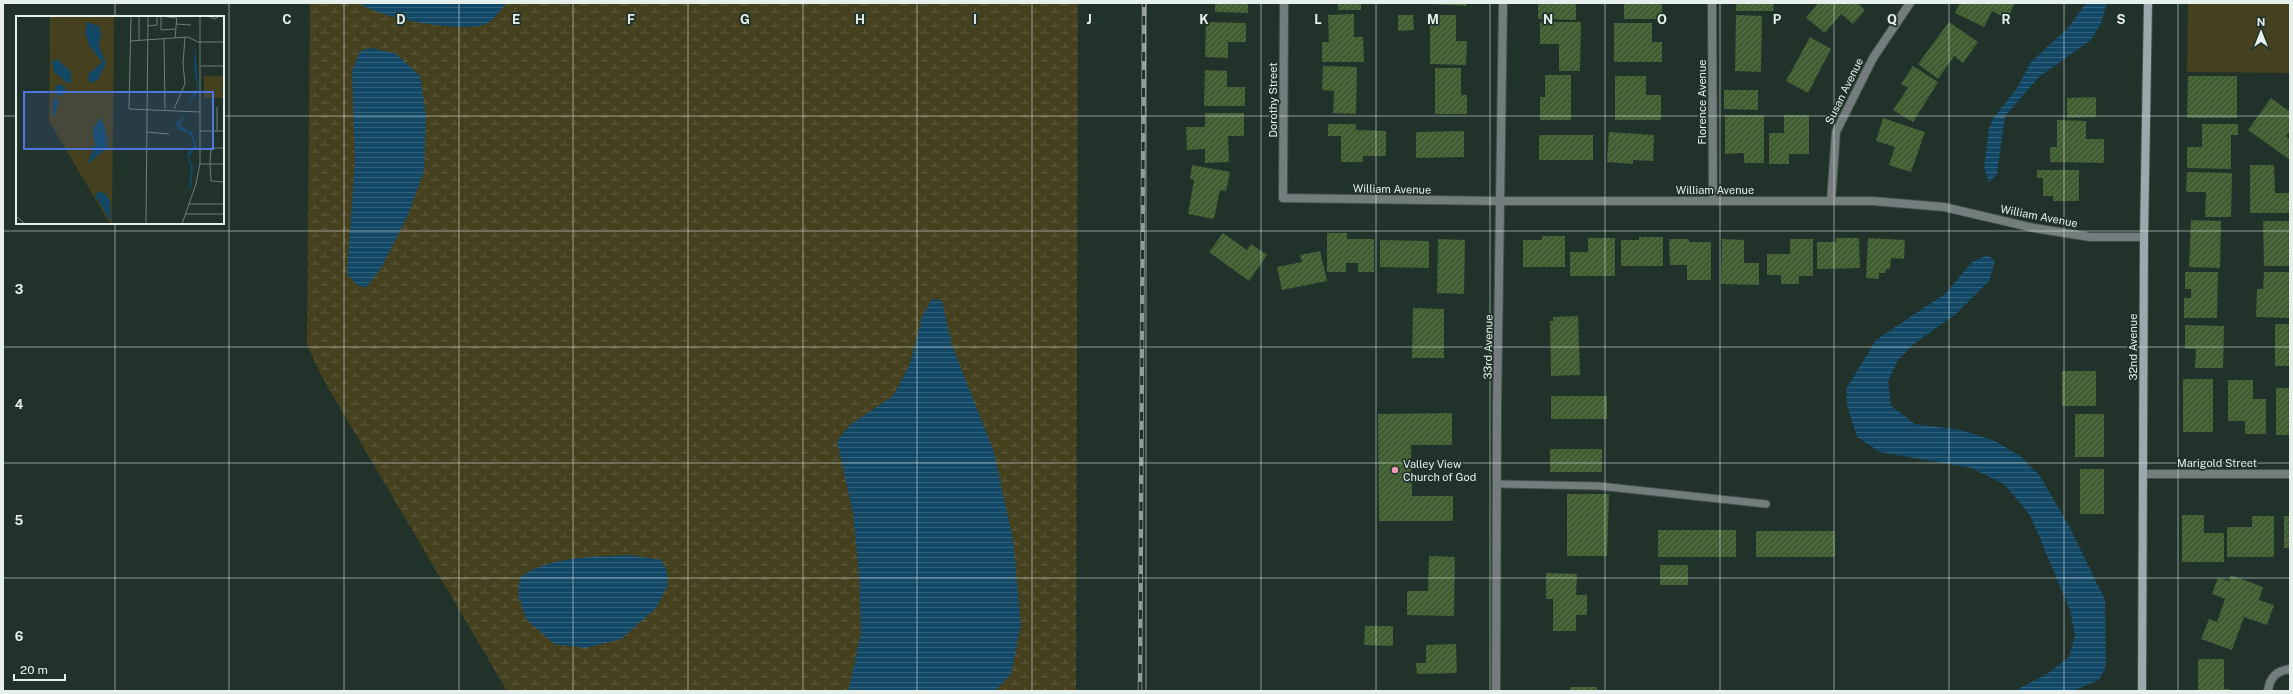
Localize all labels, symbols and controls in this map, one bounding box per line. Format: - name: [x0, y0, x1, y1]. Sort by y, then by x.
- text: C: [282, 12, 292, 27]
- text: D: [396, 12, 406, 27]
- text: E: [512, 12, 520, 27]
- text: F: [627, 12, 635, 27]
- text: G: [740, 12, 750, 27]
- text: H: [855, 12, 865, 27]
- text: I: [973, 12, 977, 27]
- text: J: [1086, 12, 1092, 27]
- text: K: [1199, 12, 1209, 27]
- text: L: [1314, 12, 1322, 27]
- text: M: [1427, 12, 1439, 27]
- text: N: [1543, 12, 1553, 27]
- text: O: [1657, 12, 1667, 27]
- text: P: [1773, 12, 1782, 27]
- text: Q: [1887, 12, 1897, 27]
- text: R: [2001, 12, 2011, 27]
- text: S: [2117, 12, 2126, 27]
- north arrow: [2241, 12, 2281, 52]
- inset map: [16, 16, 224, 224]
- text: N: [2257, 16, 2265, 28]
- street label: Susan Avenue: [1823, 56, 1865, 126]
- street label: Florence Avenue: [1696, 59, 1708, 145]
- street label: Dorothy Street: [1267, 62, 1279, 138]
- street label: William Avenue: [1353, 182, 1431, 196]
- street label: William Avenue: [1676, 184, 1754, 196]
- street label: William Avenue: [1999, 203, 2079, 229]
- text: 3: [15, 282, 24, 297]
- street label: 33rd Avenue: [1481, 314, 1495, 380]
- street label: 32nd Avenue: [2127, 314, 2139, 380]
- text: 4: [15, 397, 24, 412]
- street label: Marigold Street: [2177, 457, 2257, 469]
- place label: Valley View Church of God: [1403, 458, 1476, 483]
- marker: Valley View Church of God: [1390, 465, 1400, 475]
- text: 5: [15, 513, 24, 528]
- text: 6: [15, 629, 24, 644]
- scale bar: [14, 656, 65, 682]
- text: 20 m: [20, 663, 48, 677]

